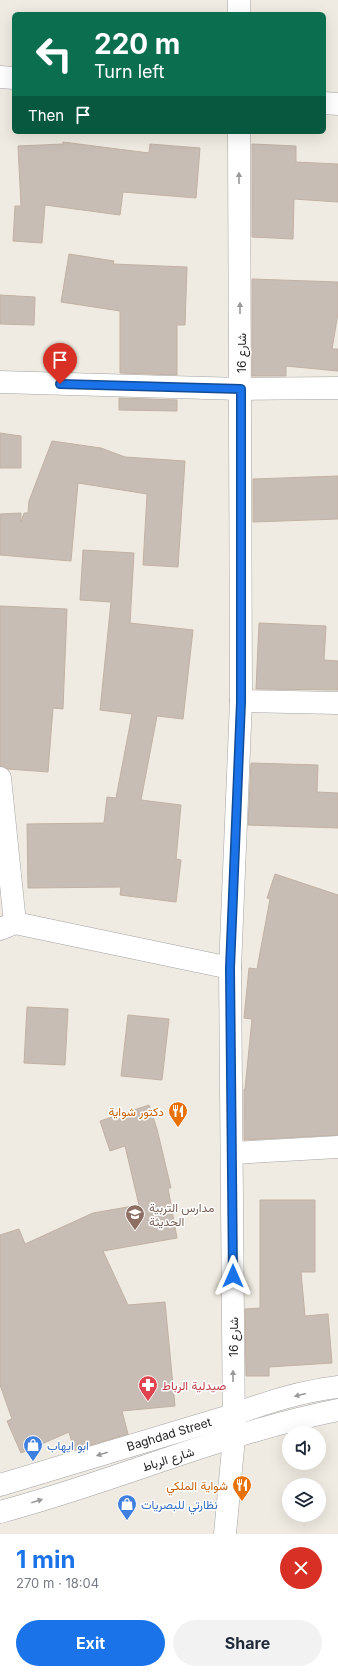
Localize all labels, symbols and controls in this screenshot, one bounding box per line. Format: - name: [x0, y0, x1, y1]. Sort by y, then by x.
- text: 220 m: [94, 27, 180, 61]
- icon: left: [28, 28, 80, 80]
- text: Turn left: [94, 61, 164, 82]
- icon: arrive: [72, 104, 94, 126]
- text: Then: [28, 106, 64, 125]
- one-way arrow: [236, 172, 243, 184]
- one-way arrow: [237, 301, 243, 314]
- street label: شارع 16: [234, 333, 251, 373]
- pin: [43, 343, 77, 384]
- icon: arrive: [49, 349, 71, 371]
- restaurant icon: دكتور شواية: [167, 1100, 189, 1128]
- place label: دكتور شواية: [108, 1104, 164, 1120]
- place label: مدارس التربية الحديثة: [149, 1200, 214, 1229]
- school or university icon: مدارس التربية الحديثة: [124, 1203, 146, 1231]
- position arrow: [212, 1255, 254, 1297]
- street label: شارع 16: [226, 1317, 243, 1357]
- one-way arrow: [230, 1369, 236, 1382]
- pharmacy icon: صيدلية الرباط: [137, 1374, 159, 1402]
- place label: صيدلية الرباط: [162, 1378, 226, 1394]
- one-way arrow: [294, 1392, 306, 1398]
- street label: Baghdad Street: [125, 1414, 213, 1454]
- map controls: [282, 1426, 326, 1522]
- button: sound: [282, 1426, 326, 1470]
- shop icon: ابو ايهاب: [22, 1434, 44, 1462]
- place label: ابو ايهاب: [47, 1438, 89, 1454]
- street label: شارع الرباط: [140, 1444, 196, 1476]
- one-way arrow: [96, 1451, 108, 1457]
- restaurant icon: شواية الملكي: [231, 1474, 253, 1502]
- place label: شواية الملكي: [166, 1478, 228, 1496]
- button: layers: [282, 1478, 326, 1522]
- shop icon: نظارتي للبصريات: [116, 1493, 138, 1521]
- place label: نظارتي للبصريات: [141, 1497, 218, 1515]
- one-way arrow: [32, 1498, 44, 1504]
- text: 1 min: [16, 1545, 75, 1574]
- button: close: [280, 1547, 322, 1589]
- text: 270 m · 18:04: [16, 1575, 99, 1591]
- button: Exit: [16, 1620, 165, 1666]
- button: Share: [173, 1620, 322, 1666]

